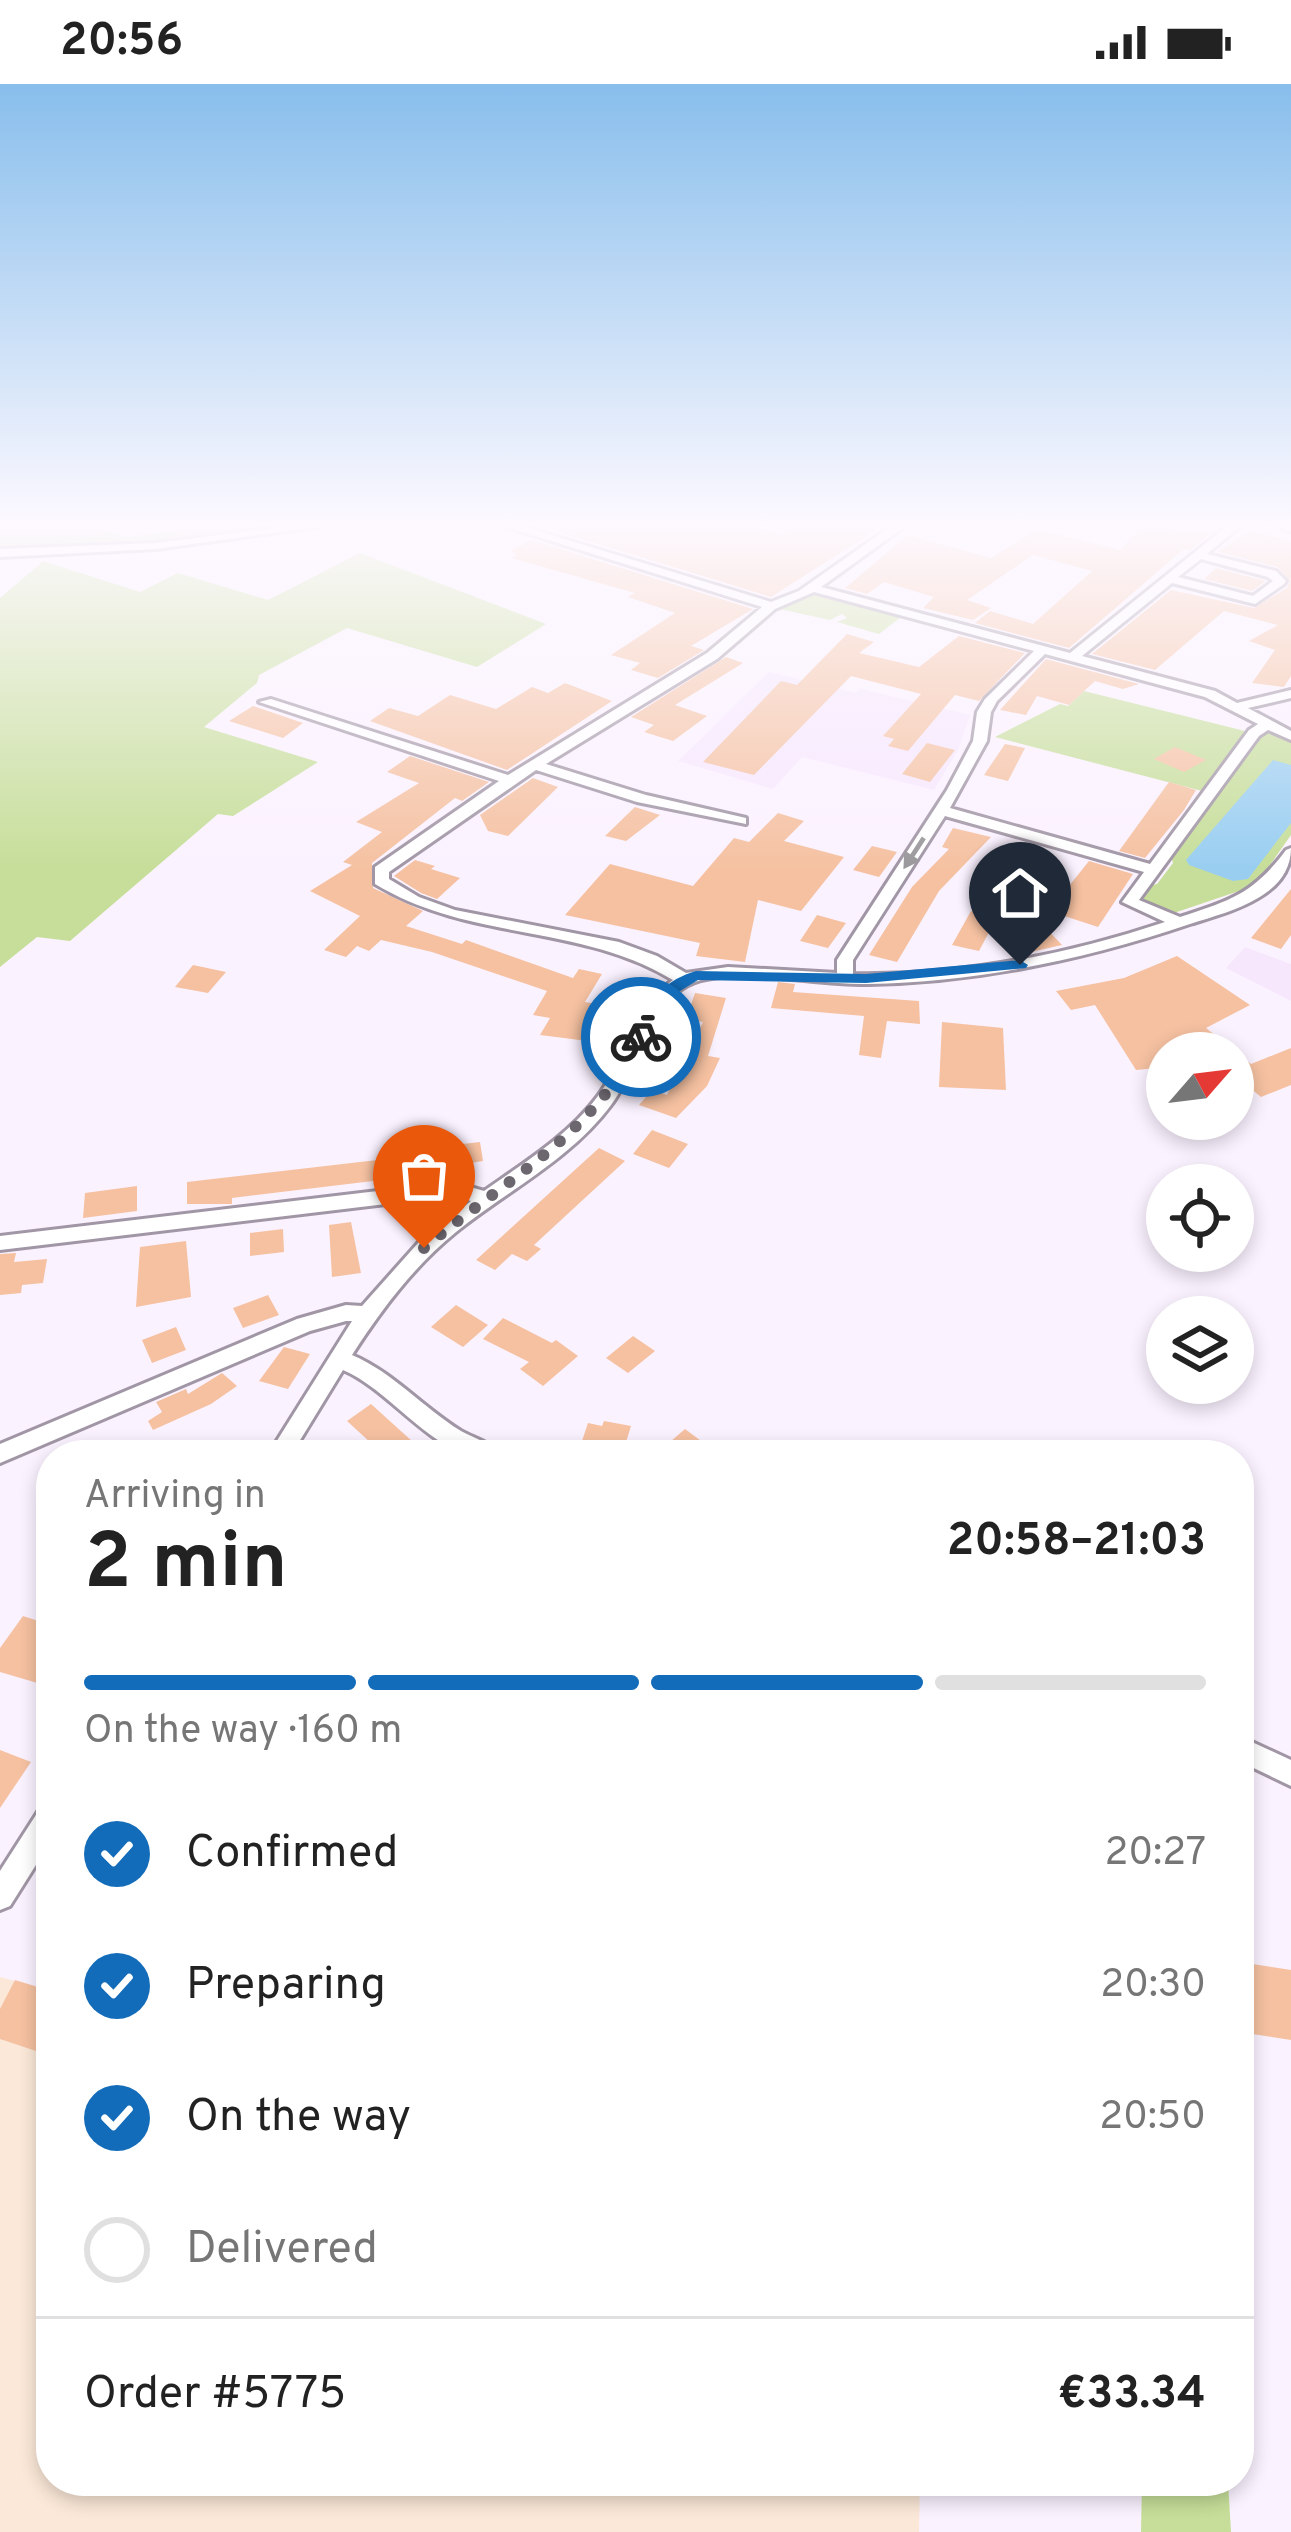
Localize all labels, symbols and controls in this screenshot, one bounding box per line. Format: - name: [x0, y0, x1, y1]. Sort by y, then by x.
- text: 20:56: [60, 14, 183, 71]
- one-way arrow: [904, 836, 925, 870]
- pin: [969, 842, 1071, 965]
- icon: home: [987, 860, 1053, 926]
- courier: [581, 977, 701, 1097]
- icon: bike: [608, 1004, 674, 1070]
- north arrow: [1146, 1032, 1254, 1140]
- map controls: [1146, 1032, 1254, 1404]
- pin: [373, 1125, 475, 1248]
- icon: bag: [391, 1143, 457, 1209]
- button: locate: [1146, 1164, 1254, 1272]
- button: layers: [1146, 1296, 1254, 1404]
- text: Arriving in: [84, 1473, 266, 1522]
- text: 20:58–21:03: [947, 1514, 1206, 1571]
- text: 2 min: [84, 1517, 288, 1616]
- text: On the way · 160 m: [84, 1708, 402, 1757]
- icon: check: [84, 1821, 150, 1887]
- text: Confirmed: [186, 1826, 398, 1883]
- text: 20:27: [1104, 1830, 1206, 1879]
- icon: check: [84, 1953, 150, 2019]
- text: Preparing: [186, 1958, 386, 2015]
- text: 20:30: [1100, 1962, 1206, 2011]
- icon: check: [84, 2085, 150, 2151]
- text: On the way: [186, 2090, 411, 2147]
- text: 20:50: [1099, 2094, 1206, 2143]
- text: Delivered: [186, 2222, 378, 2279]
- text: Order #5775: [84, 2367, 346, 2424]
- text: €33.34: [1058, 2367, 1206, 2424]

